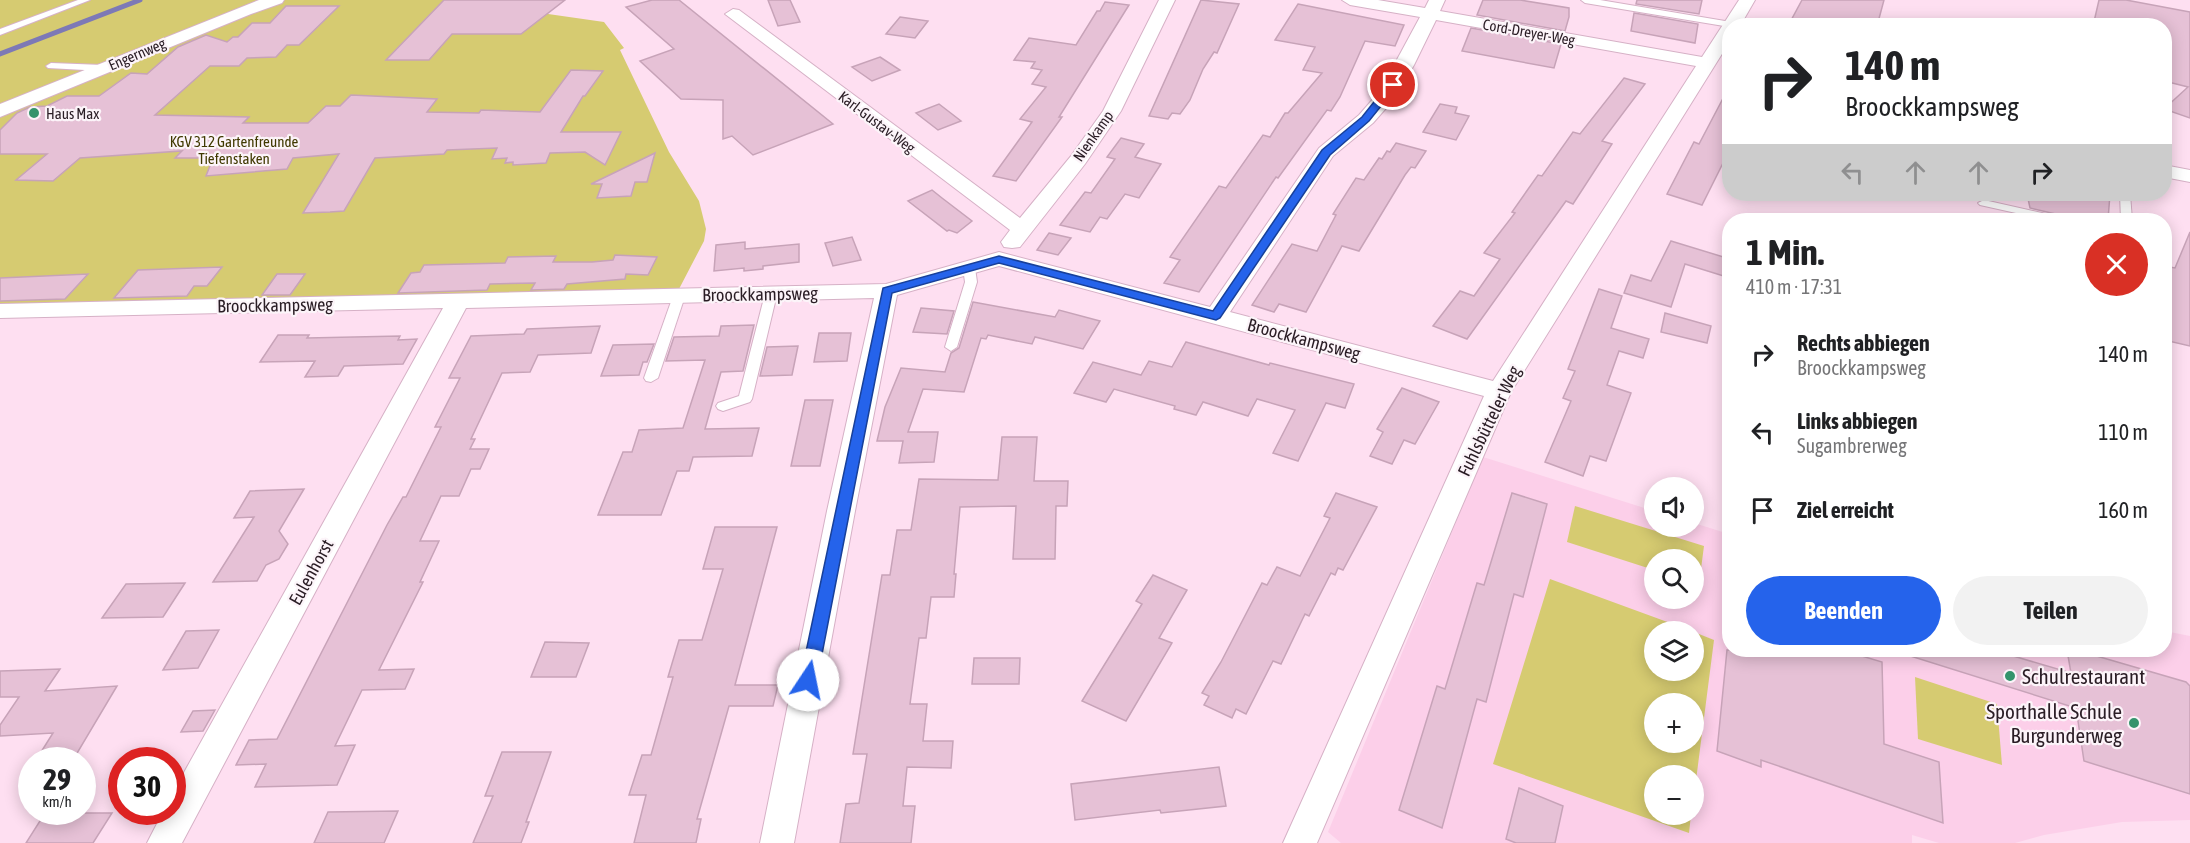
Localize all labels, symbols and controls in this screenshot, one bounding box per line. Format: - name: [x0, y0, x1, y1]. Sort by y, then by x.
- street label: Cord-Dreyer-Weg: [1482, 16, 1577, 49]
- street label: Engernweg: [106, 34, 169, 74]
- text: 140 m: [1845, 41, 1940, 89]
- icon: right: [1746, 42, 1824, 120]
- pin: [1367, 59, 1418, 110]
- icon: arrive: [1376, 68, 1409, 101]
- street label: Karl-Gustav-Weg: [835, 88, 919, 157]
- text: Broockkampsweg: [1845, 91, 2019, 122]
- place label: Haus Max: [46, 105, 99, 122]
- marker: Haus Max: [27, 106, 41, 120]
- street label: Nienkamp: [1069, 107, 1117, 165]
- park label: KGV 312 Gartenfreunde Tiefenstaken: [170, 133, 299, 167]
- icon: left: [1836, 156, 1869, 189]
- icon: ahead: [1899, 156, 1932, 189]
- icon: ahead: [1962, 156, 1995, 189]
- icon: right: [2025, 156, 2058, 189]
- text: 1 Min.: [1746, 231, 1824, 273]
- button: close: [2085, 233, 2148, 296]
- text: 410 m · 17:31: [1746, 275, 1842, 298]
- street label: Broockkampsweg: [702, 282, 818, 306]
- street label: Broockkampsweg: [217, 293, 333, 317]
- street label: Broockkampsweg: [1245, 314, 1363, 364]
- text: Rechts abbiegen: [1797, 330, 1930, 356]
- icon: right: [1746, 338, 1779, 371]
- text: 140 m: [2098, 341, 2148, 367]
- text: Broockkampsweg: [1797, 356, 1926, 379]
- street label: Fuhlsbütteler Weg: [1453, 362, 1525, 480]
- text: Links abbiegen: [1797, 408, 1918, 434]
- icon: left: [1746, 416, 1779, 449]
- text: 110 m: [2098, 419, 2148, 445]
- text: Sugambrerweg: [1797, 434, 1907, 457]
- map controls: [1644, 477, 1704, 825]
- button: sound: [1644, 477, 1704, 537]
- icon: arrive: [1746, 494, 1779, 527]
- text: Ziel erreicht: [1797, 497, 1894, 523]
- text: 160 m: [2098, 497, 2148, 523]
- street label: Eulenhorst: [284, 535, 338, 609]
- button: search: [1644, 549, 1704, 609]
- button: Beenden: [1746, 576, 1941, 645]
- button: Teilen: [1953, 576, 2148, 645]
- button: layers: [1644, 621, 1704, 681]
- position arrow: [776, 648, 840, 712]
- place label: Schulrestaurant: [2022, 664, 2145, 688]
- marker: Schulrestaurant: [2003, 669, 2017, 683]
- button: +: [1644, 693, 1704, 753]
- place label: Sporthalle Schule Burgunderweg: [1986, 699, 2122, 747]
- marker: Sporthalle Schule Burgunderweg: [2127, 716, 2141, 730]
- speed limit sign: 30: [108, 747, 186, 825]
- text: 29: [43, 762, 71, 796]
- button: −: [1644, 765, 1704, 825]
- text: km/h: [42, 793, 72, 810]

